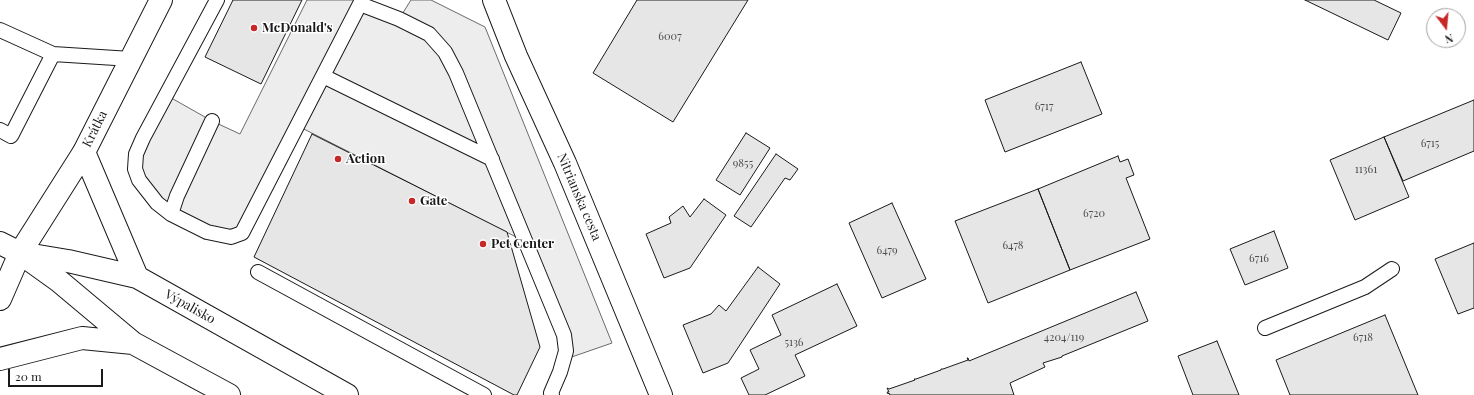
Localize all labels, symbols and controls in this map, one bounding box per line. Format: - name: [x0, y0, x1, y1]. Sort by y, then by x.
- north arrow: [1426, 8, 1466, 48]
- place label: McDonald's: [262, 20, 333, 36]
- marker: McDonald's: [249, 23, 259, 33]
- house number: 6007: [658, 30, 682, 44]
- text: N: [1443, 31, 1455, 47]
- house number: 6717: [1035, 100, 1053, 114]
- street label: Krátka: [79, 108, 111, 150]
- house number: 6715: [1421, 137, 1439, 151]
- place label: Action: [346, 151, 385, 167]
- street label: Nitrianska cesta: [554, 151, 604, 243]
- marker: Action: [333, 154, 343, 164]
- house number: 9855: [733, 157, 753, 171]
- house number: 11361: [1355, 163, 1377, 177]
- place label: Gate: [420, 193, 447, 209]
- marker: Gate: [407, 196, 417, 206]
- house number: 6720: [1083, 207, 1105, 221]
- place label: Pet Center: [491, 236, 554, 252]
- marker: Pet Center: [478, 239, 488, 249]
- house number: 6478: [1002, 239, 1024, 253]
- house number: 6479: [876, 244, 898, 258]
- house number: 6716: [1249, 252, 1269, 266]
- street label: Výpalisko: [162, 287, 218, 327]
- house number: 4204/119: [1044, 331, 1084, 345]
- house number: 6718: [1353, 331, 1373, 345]
- house number: 5136: [784, 336, 804, 350]
- scale bar: [10, 361, 105, 387]
- text: 20 m: [15, 368, 42, 384]

